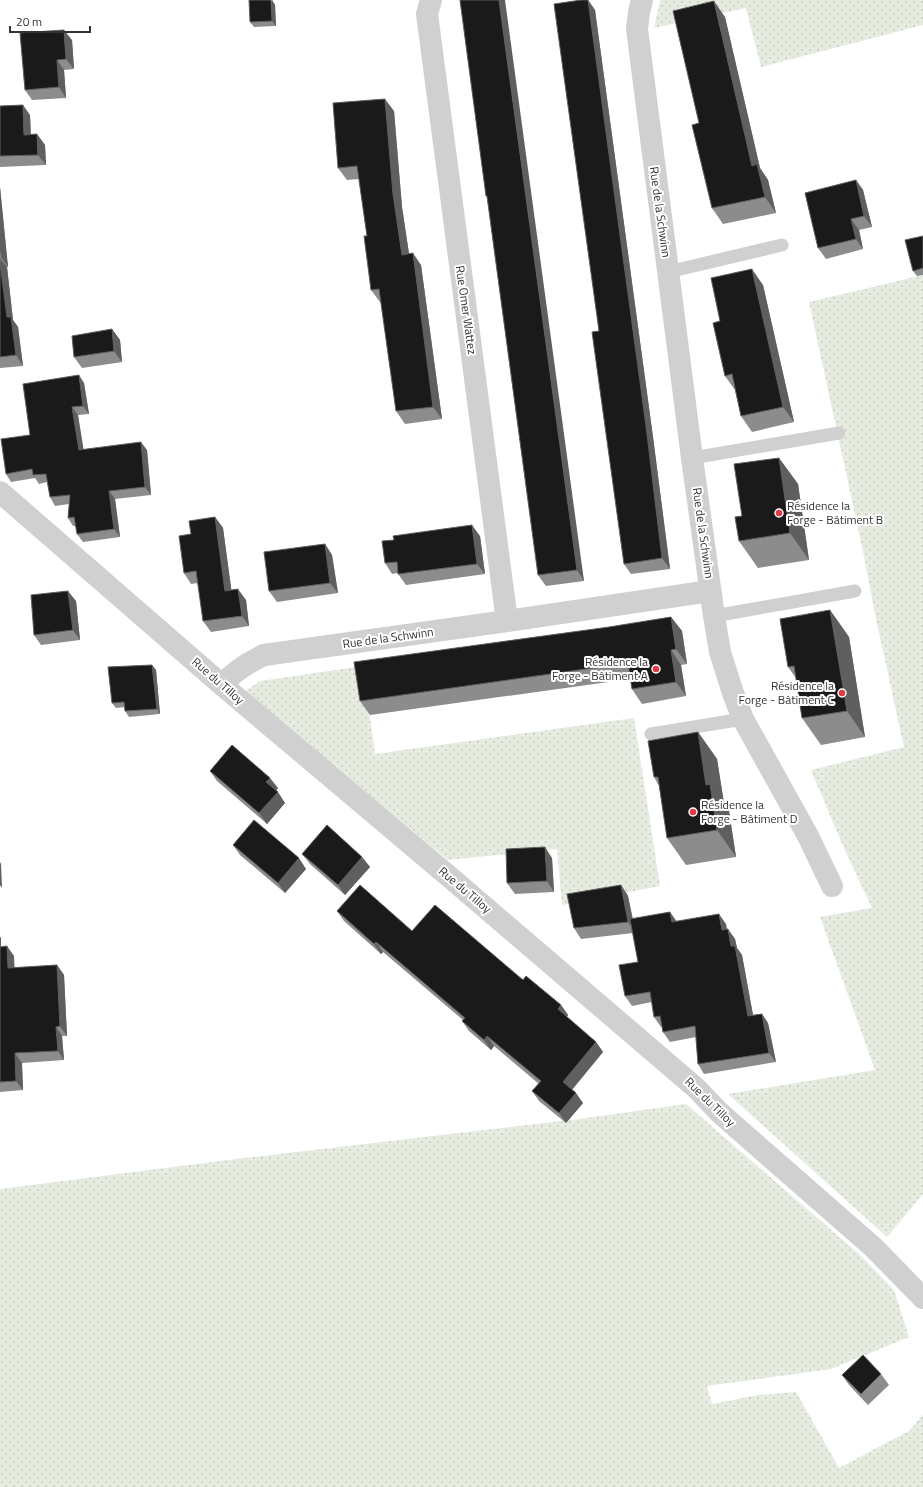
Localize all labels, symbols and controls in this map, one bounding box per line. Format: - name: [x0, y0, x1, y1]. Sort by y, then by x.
- scale bar: [10, 8, 90, 34]
- text: 20 m: [16, 12, 42, 31]
- street label: Rue de la Schwinn: [645, 165, 676, 259]
- street label: Rue Omer Wattez: [451, 264, 482, 356]
- street label: Rue de la Schwinn: [688, 486, 719, 580]
- place label: Résidence la Forge - Bâtiment B: [787, 496, 883, 529]
- marker: Résidence la Forge - Bâtiment B: [774, 508, 784, 518]
- street label: Rue de la Schwinn: [341, 622, 435, 653]
- street label: Rue du Tilloy: [188, 652, 249, 709]
- place label: Résidence la Forge - Bâtiment A: [552, 652, 648, 685]
- marker: Résidence la Forge - Bâtiment A: [651, 664, 661, 674]
- place label: Résidence la Forge - Bâtiment C: [739, 676, 834, 709]
- marker: Résidence la Forge - Bâtiment C: [837, 688, 847, 698]
- place label: Résidence la Forge - Bâtiment D: [701, 795, 798, 828]
- marker: Résidence la Forge - Bâtiment D: [688, 807, 698, 817]
- street label: Rue du Tilloy: [435, 862, 496, 918]
- street label: Rue du Tilloy: [681, 1072, 740, 1131]

